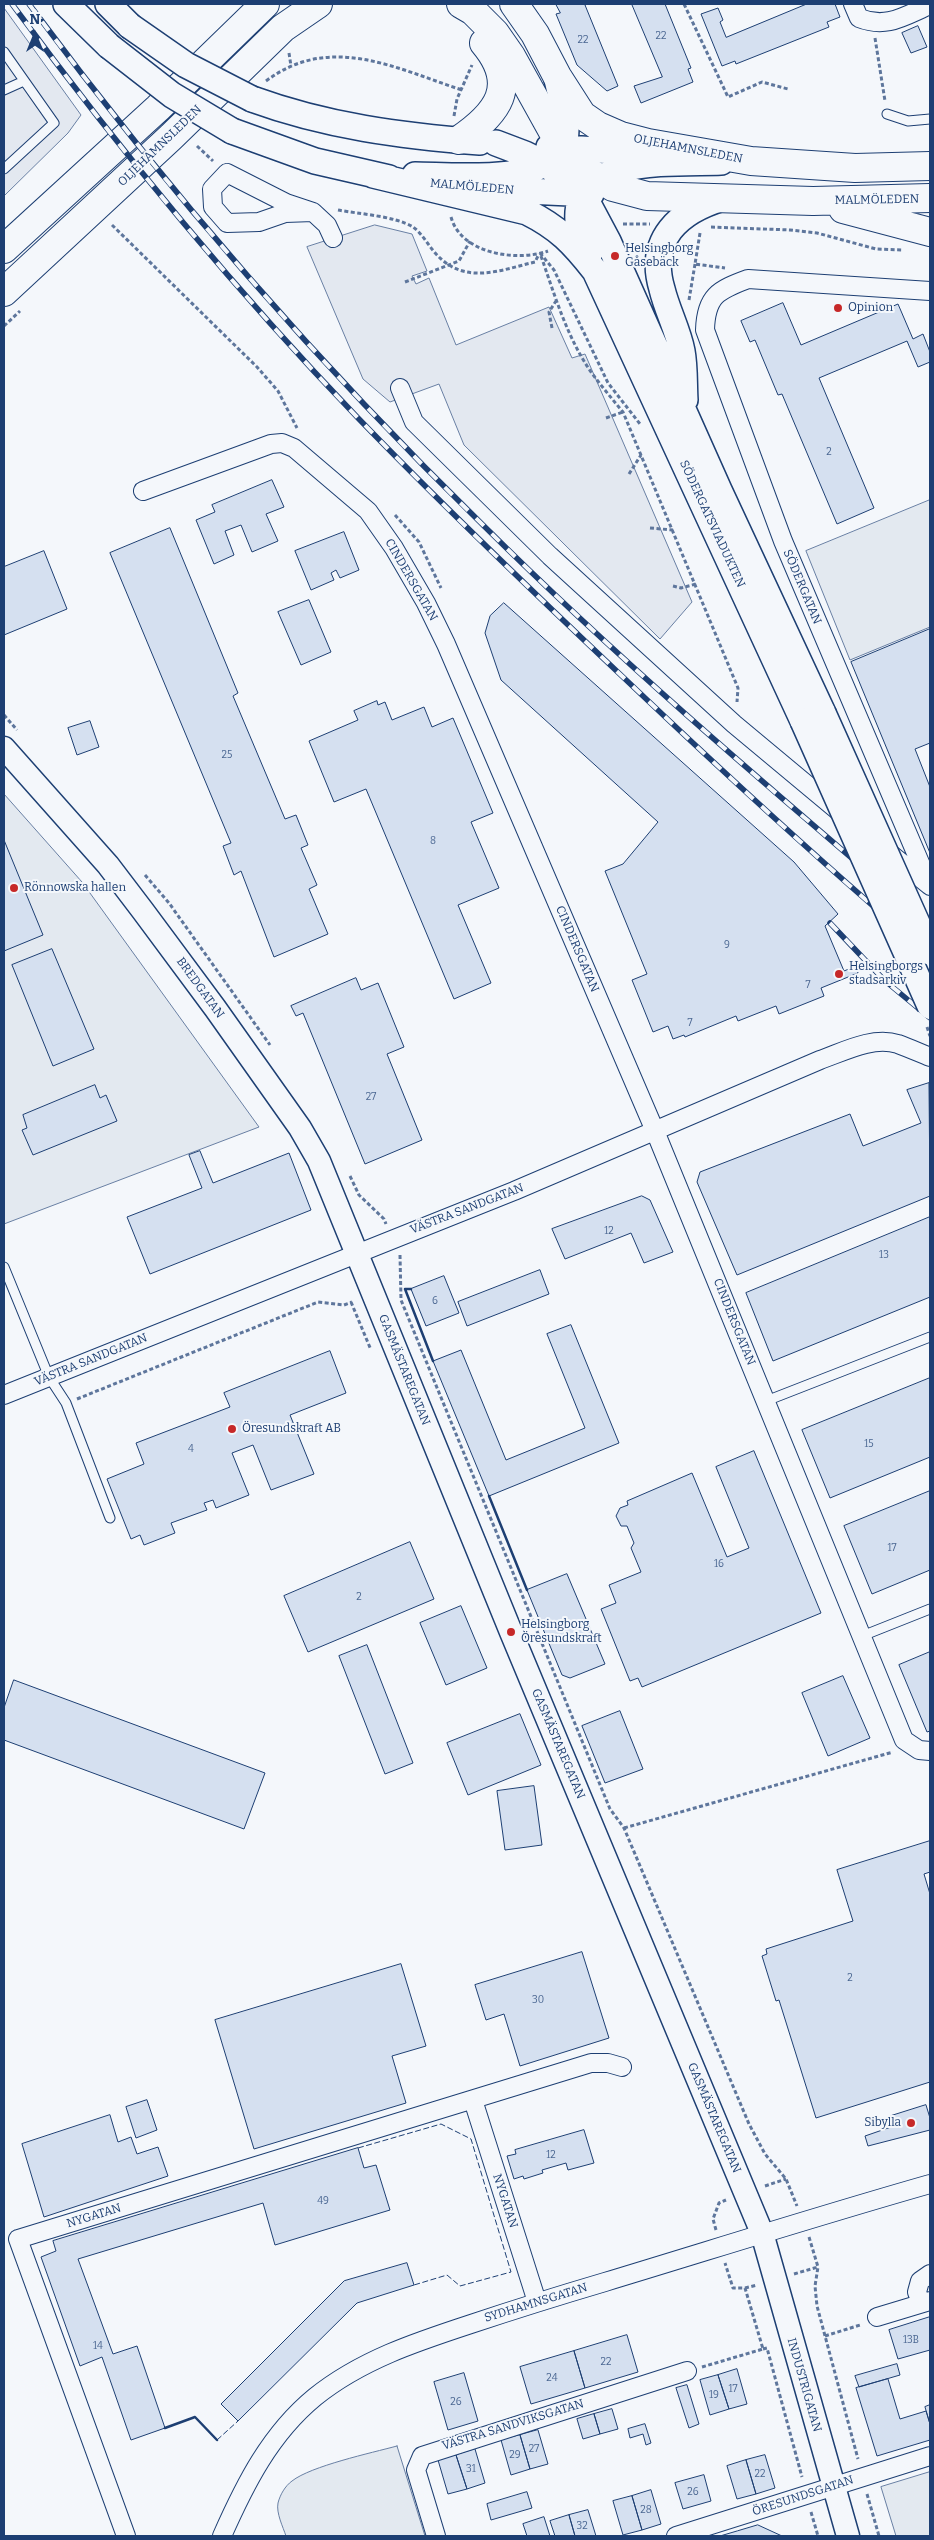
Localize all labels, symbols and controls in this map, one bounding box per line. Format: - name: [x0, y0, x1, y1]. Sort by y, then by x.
- north arrow: [10, 10, 60, 60]
- text: N: [30, 11, 40, 28]
- house number: 22: [656, 30, 666, 42]
- house number: 22: [578, 34, 588, 46]
- street label: OLJEHAMNSLEDEN: [115, 102, 205, 190]
- street label: OLJEHAMNSLEDEN: [632, 131, 744, 167]
- street label: MALMÖLEDEN: [429, 176, 515, 198]
- street label: MALMÖLEDEN: [835, 192, 919, 208]
- place label: Helsingborg Gåsebäck: [625, 242, 693, 270]
- marker: Helsingborg Gåsebäck: [609, 250, 621, 262]
- place label: Opinion: [848, 301, 893, 315]
- marker: Opinion: [832, 302, 844, 314]
- house number: 2: [826, 446, 832, 458]
- street label: SÖDERGATSVIADUKTEN: [676, 458, 748, 590]
- street label: CINDERSGATAN: [382, 536, 440, 624]
- street label: SÖDERGATAN: [780, 547, 824, 627]
- house number: 25: [222, 749, 232, 761]
- house number: 8: [430, 835, 436, 847]
- place label: Rönnowska hallen: [24, 881, 126, 895]
- marker: Rönnowska hallen: [8, 882, 20, 894]
- street label: CINDERSGATAN: [552, 904, 602, 994]
- house number: 9: [724, 939, 730, 951]
- street label: BREDGATAN: [173, 955, 227, 1021]
- place label: Helsingborgs stadsarkiv: [849, 960, 923, 988]
- marker: Helsingborgs stadsarkiv: [833, 968, 845, 980]
- house number: 7: [805, 979, 811, 991]
- house number: 7: [687, 1017, 693, 1029]
- house number: 27: [366, 1091, 376, 1103]
- street label: VÄSTRA SANDGATAN: [408, 1181, 526, 1237]
- house number: 12: [604, 1225, 614, 1237]
- house number: 13: [879, 1249, 889, 1261]
- street label: CINDERSGATAN: [710, 1276, 758, 1368]
- house number: 6: [432, 1295, 438, 1307]
- street label: GASMÄSTAREGATAN: [375, 1312, 433, 1428]
- street label: VÄSTRA SANDGATAN: [32, 1331, 150, 1389]
- place label: Öresundskraft AB: [242, 1422, 341, 1436]
- marker: Öresundskraft AB: [226, 1423, 238, 1435]
- house number: 15: [864, 1438, 874, 1450]
- house number: 4: [188, 1443, 194, 1455]
- house number: 17: [888, 1542, 896, 1554]
- house number: 16: [714, 1558, 724, 1570]
- house number: 2: [356, 1591, 362, 1603]
- place label: Helsingborg Öresundskraft: [521, 1618, 602, 1646]
- marker: Helsingborg Öresundskraft: [505, 1626, 517, 1638]
- street label: GASMÄSTAREGATAN: [528, 1687, 588, 1801]
- house number: 2: [847, 1972, 853, 1984]
- house number: 30: [532, 1994, 544, 2006]
- street label: GASMÄSTAREGATAN: [684, 2061, 744, 2175]
- place label: Sibylla: [864, 2116, 901, 2130]
- marker: Sibylla: [905, 2117, 917, 2129]
- house number: 12: [546, 2149, 556, 2161]
- street label: NYGATAN: [489, 2172, 521, 2230]
- house number: 49: [317, 2195, 329, 2207]
- street label: NYGATAN: [65, 2201, 123, 2231]
- street label: SYDHAMNSGATAN: [483, 2280, 589, 2326]
- house number: 13B: [903, 2334, 919, 2346]
- street label: INDUSTRIGATAN: [784, 2336, 824, 2434]
- house number: 14: [93, 2340, 103, 2352]
- house number: 22: [601, 2356, 611, 2368]
- house number: 24: [546, 2372, 558, 2384]
- house number: 17: [729, 2383, 737, 2395]
- house number: 19: [709, 2389, 719, 2401]
- house number: 26: [450, 2396, 462, 2408]
- street label: VÄSTRA SANDVIKSGATAN: [440, 2397, 586, 2453]
- house number: 27: [529, 2443, 539, 2455]
- house number: 29: [509, 2449, 521, 2461]
- house number: 31: [466, 2463, 476, 2475]
- house number: 22: [755, 2468, 765, 2480]
- street label: ÖRESUNDSGATAN: [751, 2473, 855, 2519]
- house number: 26: [687, 2486, 699, 2498]
- house number: 28: [640, 2504, 652, 2516]
- house number: 32: [576, 2520, 588, 2532]

